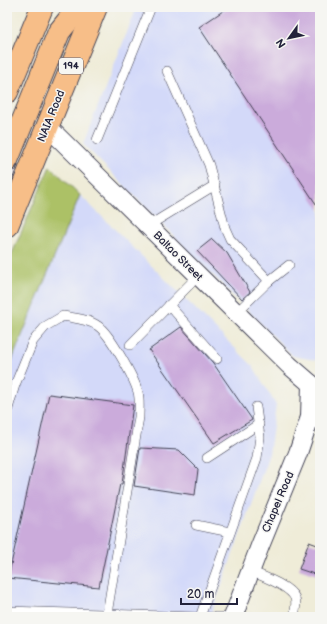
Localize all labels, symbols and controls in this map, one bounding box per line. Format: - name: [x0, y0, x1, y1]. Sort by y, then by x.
- north arrow: [269, 18, 309, 58]
- text: N: [273, 36, 289, 50]
- road number: 194: [59, 58, 83, 74]
- street label: NAIA Road: [35, 88, 67, 144]
- street label: Baltao Street: [151, 229, 206, 284]
- street label: Chapel Road: [259, 470, 297, 534]
- scale bar: [181, 580, 237, 606]
- text: 20 m: [187, 587, 214, 602]

